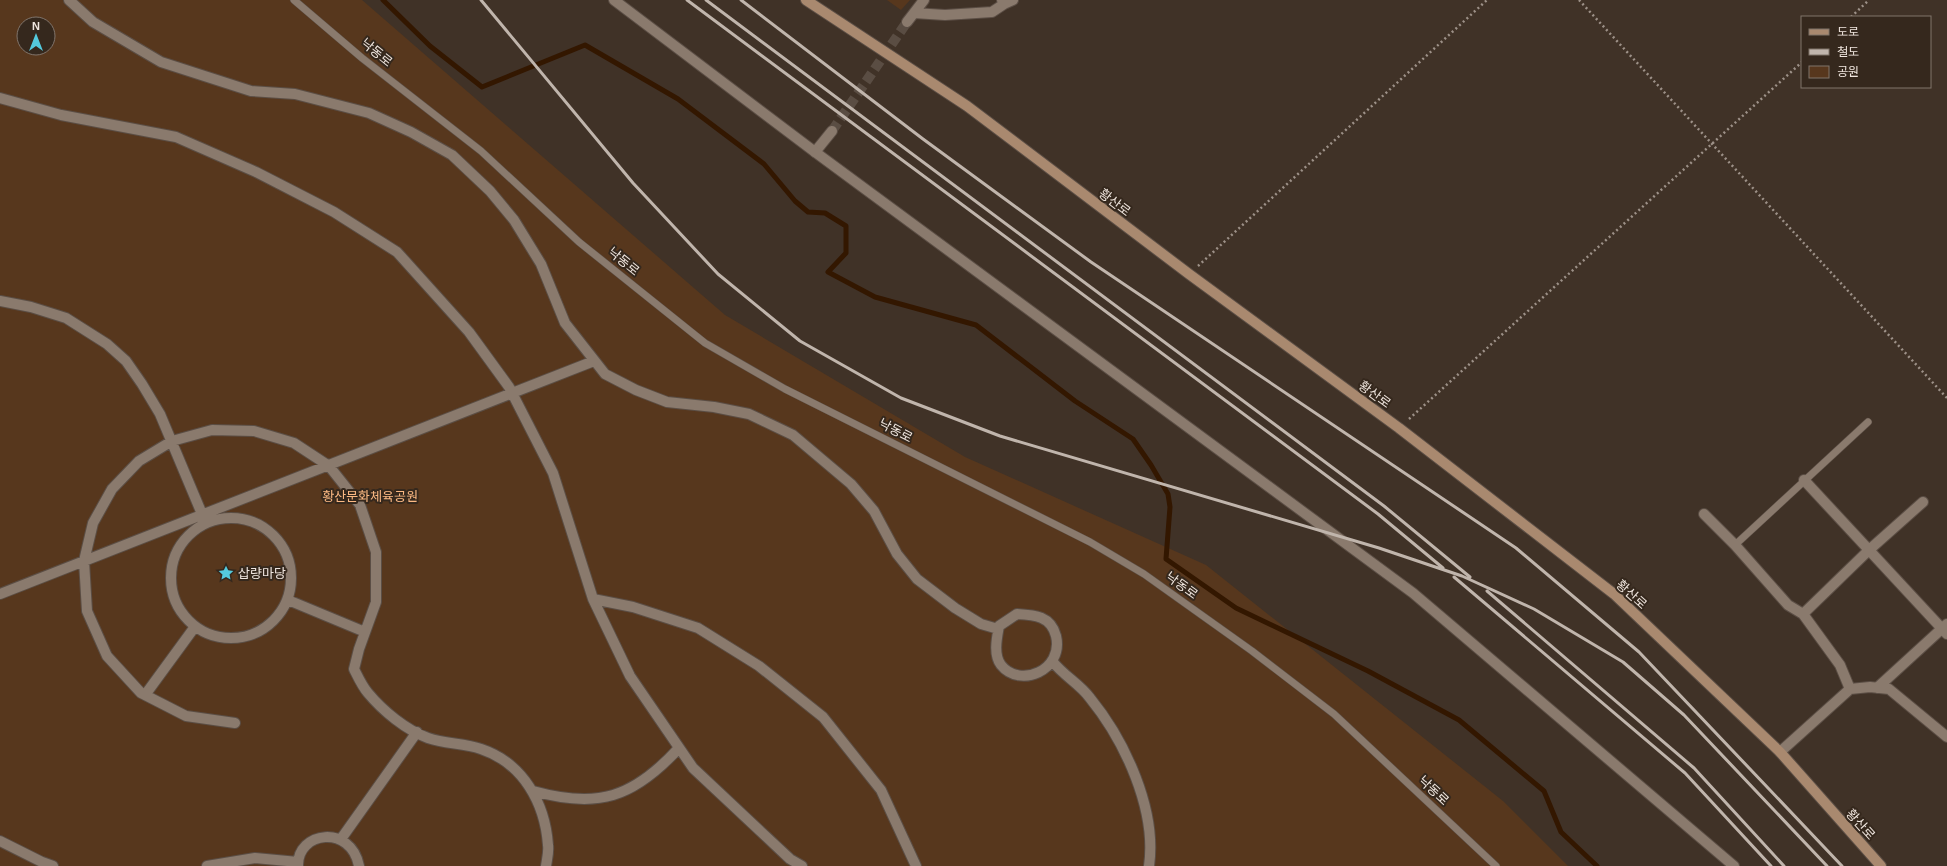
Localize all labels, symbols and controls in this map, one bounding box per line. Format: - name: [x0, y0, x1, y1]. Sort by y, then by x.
- north arrow: [16, 16, 56, 56]
- legend: [1801, 16, 1931, 88]
- text: N: [32, 20, 40, 32]
- text: 도로: [1837, 25, 1859, 39]
- street label: 낙동로: [358, 35, 395, 70]
- text: 철도: [1837, 45, 1859, 59]
- text: 공원: [1837, 65, 1859, 79]
- street label: 황산로: [1096, 186, 1134, 219]
- street label: 낙동로: [605, 244, 642, 279]
- street label: 황산로: [1356, 378, 1394, 411]
- street label: 낙동로: [876, 416, 915, 445]
- park label: 황산문화체육공원: [322, 489, 418, 504]
- place icon: 삽량마당: [217, 564, 235, 582]
- place label: 삽량마당: [238, 566, 286, 581]
- street label: 낙동로: [1163, 569, 1201, 602]
- street label: 황산로: [1613, 577, 1650, 612]
- street label: 낙동로: [1415, 773, 1452, 808]
- street label: 황산로: [1843, 806, 1878, 843]

